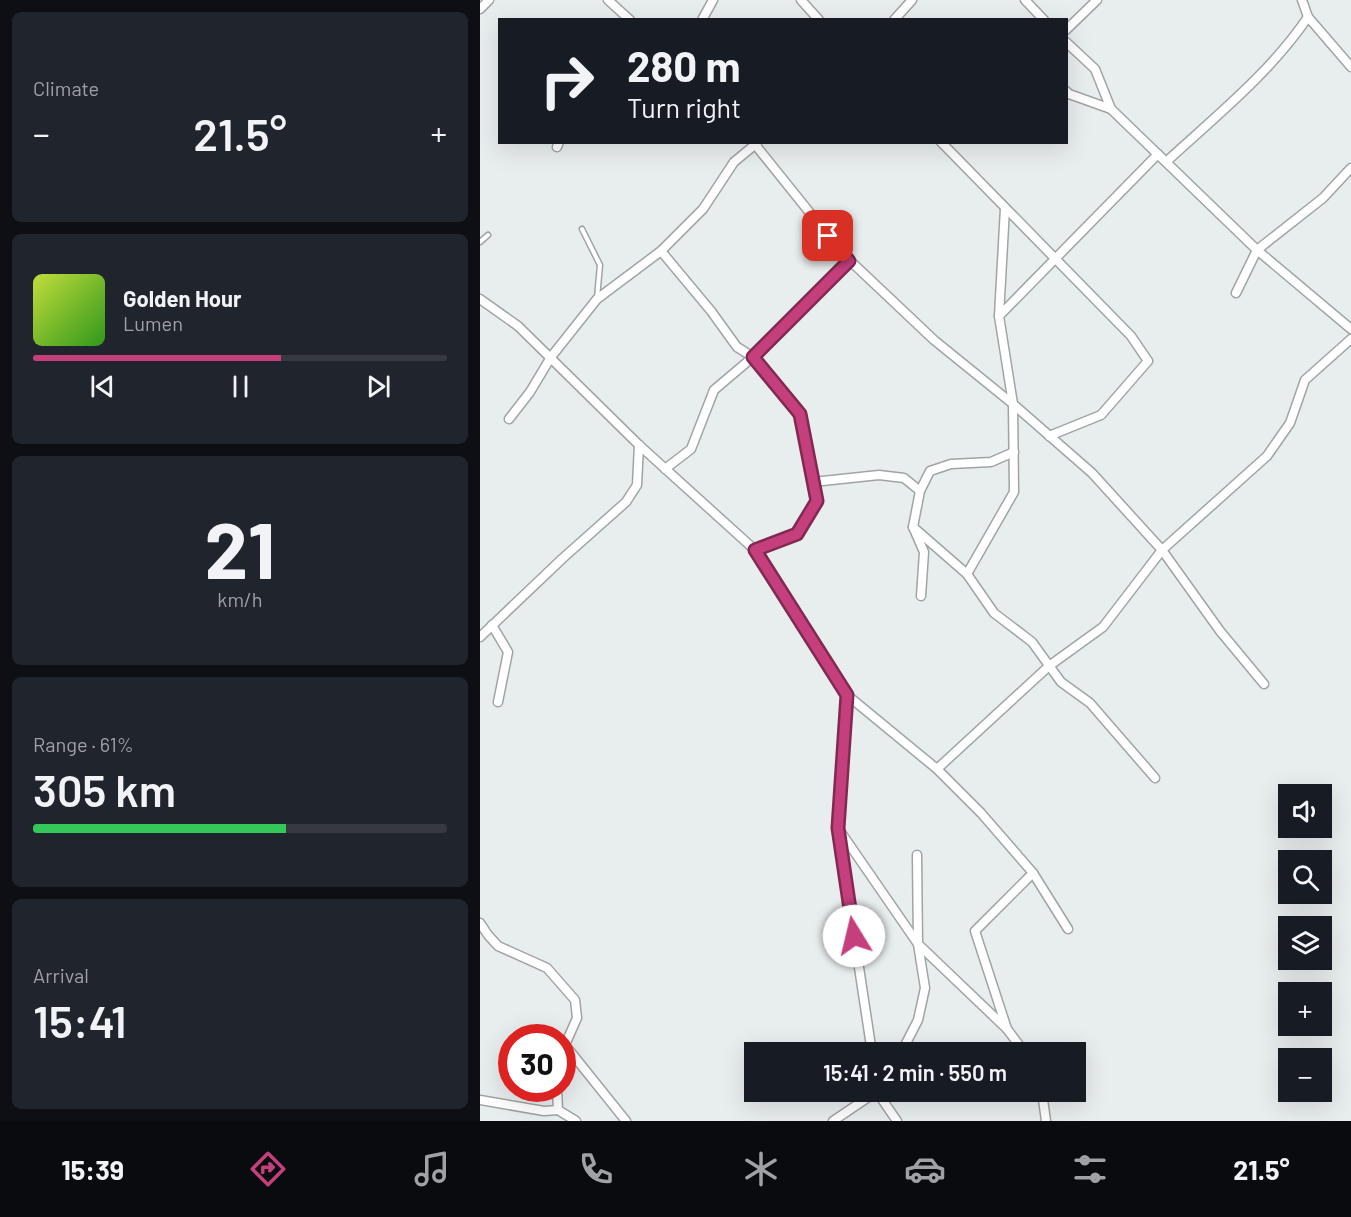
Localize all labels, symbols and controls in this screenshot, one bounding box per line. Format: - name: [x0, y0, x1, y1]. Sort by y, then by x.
- text: 280 m: [627, 40, 741, 90]
- icon: right: [528, 42, 606, 120]
- text: Climate: [33, 76, 99, 100]
- text: Turn right: [627, 91, 741, 123]
- text: 21.5°: [193, 106, 287, 160]
- text: −: [33, 113, 50, 153]
- text: +: [430, 113, 447, 153]
- pin: [802, 210, 853, 261]
- icon: arrive: [811, 219, 844, 252]
- text: Golden Hour: [123, 285, 241, 311]
- text: Lumen: [123, 311, 183, 335]
- icon: previous: [86, 370, 119, 403]
- icon: pause: [224, 370, 257, 403]
- icon: next: [362, 370, 395, 403]
- text: 21: [205, 501, 275, 595]
- text: km/h: [217, 587, 263, 611]
- text: Range · 61%: [33, 732, 134, 756]
- text: 305 km: [33, 762, 176, 816]
- map controls: [1278, 784, 1332, 1102]
- button: sound: [1278, 784, 1332, 838]
- button: search: [1278, 850, 1332, 904]
- position arrow: [822, 904, 886, 968]
- button: layers: [1278, 916, 1332, 970]
- text: Arrival: [33, 963, 89, 987]
- button: +: [1278, 982, 1332, 1036]
- text: 15:41: [33, 993, 127, 1047]
- speed limit sign: 30: [498, 1024, 576, 1102]
- button: −: [1278, 1048, 1332, 1102]
- text: 15:41 · 2 min · 550 m: [823, 1059, 1007, 1085]
- icon: directions: [247, 1148, 289, 1190]
- icon: music: [411, 1148, 453, 1190]
- icon: phone: [575, 1148, 617, 1190]
- icon: climate: [740, 1148, 782, 1190]
- icon: car: [904, 1148, 946, 1190]
- icon: filters: [1069, 1148, 1111, 1190]
- text: 15:39: [61, 1153, 124, 1185]
- text: 21.5°: [1233, 1153, 1290, 1185]

